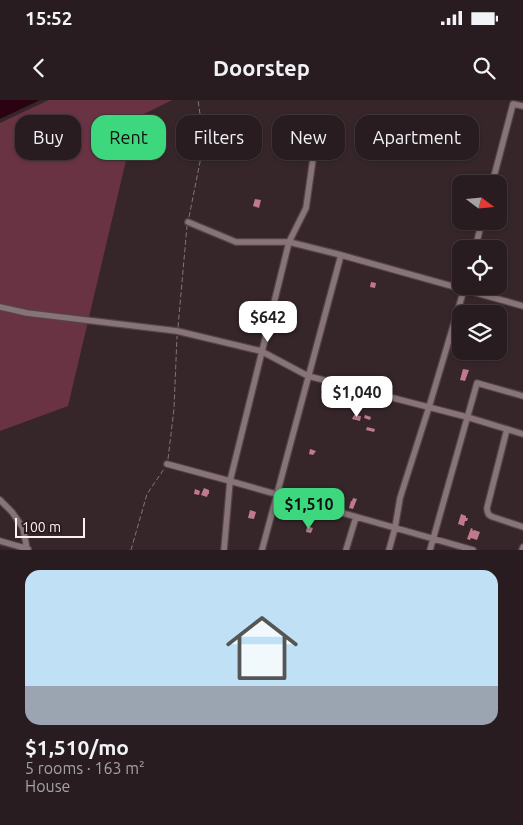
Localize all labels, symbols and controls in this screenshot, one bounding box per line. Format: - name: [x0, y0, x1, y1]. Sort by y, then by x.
- text: 15:52: [25, 7, 73, 29]
- icon: back: [25, 54, 53, 82]
- icon: search: [470, 54, 498, 82]
- text: Doorstep: [213, 55, 310, 80]
- chip: Buy: [15, 115, 81, 160]
- chip: Rent: [91, 115, 166, 160]
- chip: Filters: [176, 115, 262, 160]
- chip: New: [272, 115, 345, 160]
- chip: Apartment: [355, 115, 479, 160]
- north arrow: [452, 175, 508, 230]
- map controls: [452, 175, 507, 360]
- button: locate: [452, 240, 507, 295]
- pin: $642: [238, 300, 298, 343]
- button: layers: [452, 305, 507, 360]
- text: $642: [250, 308, 286, 326]
- pin: $1,040: [316, 376, 398, 418]
- text: $1,040: [332, 383, 382, 401]
- pin: $1,510: [268, 488, 350, 530]
- text: $1,510: [284, 495, 334, 513]
- scale bar: [15, 515, 85, 538]
- text: 100 m: [22, 519, 61, 535]
- icon: home: [217, 603, 307, 693]
- text: $1,510/mo: [25, 735, 129, 759]
- text: 5 rooms · 163 m²: [25, 759, 145, 777]
- text: House: [25, 777, 70, 795]

